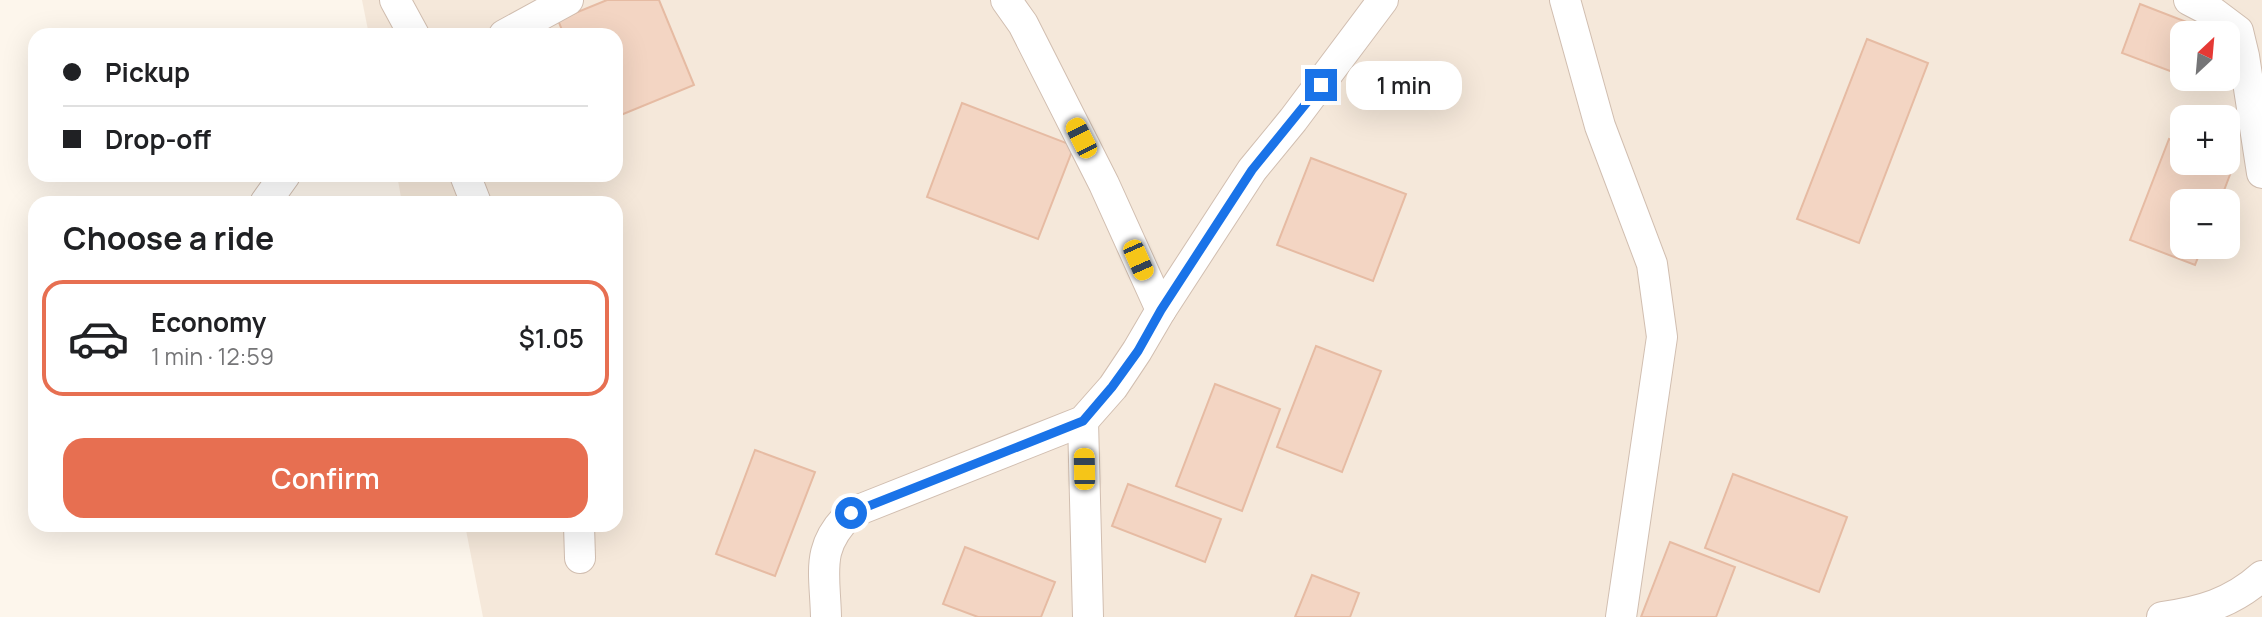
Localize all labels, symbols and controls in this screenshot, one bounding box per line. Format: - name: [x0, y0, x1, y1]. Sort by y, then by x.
- north arrow: [2170, 21, 2240, 91]
- map controls: [2170, 21, 2240, 259]
- text: Pickup: [105, 54, 190, 90]
- callout: 1 min: [1346, 60, 1461, 110]
- route end: [1305, 69, 1337, 101]
- text: 1 min: [1377, 69, 1431, 101]
- button: +: [2170, 105, 2240, 175]
- car: [1063, 115, 1100, 161]
- text: Drop-off: [105, 121, 211, 157]
- button: −: [2170, 189, 2240, 259]
- text: Choose a ride: [63, 216, 274, 260]
- car: [1120, 237, 1157, 283]
- text: Economy: [151, 304, 266, 340]
- icon: car: [67, 307, 130, 370]
- text: $1.05: [519, 320, 584, 356]
- text: 1 min · 12:59: [151, 340, 274, 372]
- button: Confirm: [63, 438, 588, 518]
- car: [1074, 448, 1095, 490]
- route start: [835, 497, 867, 529]

